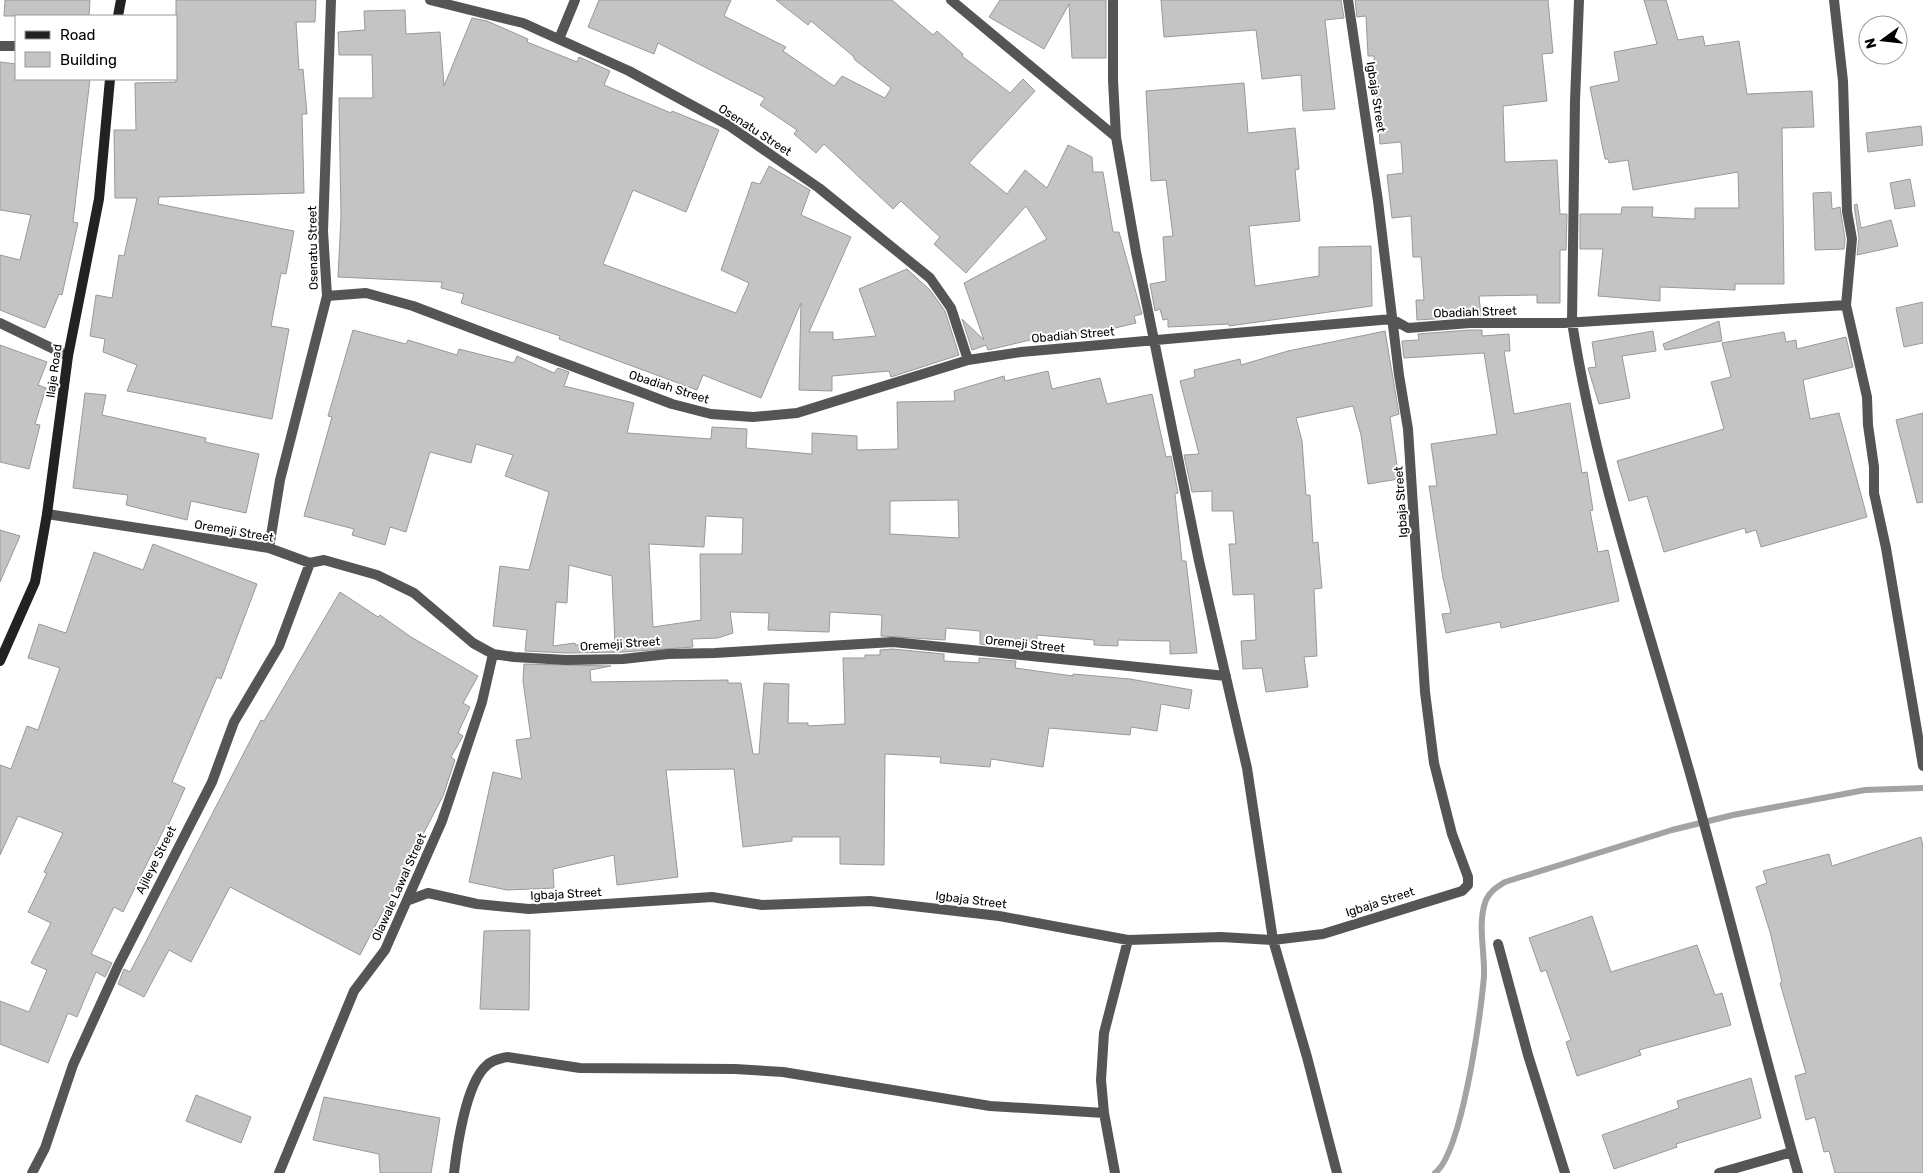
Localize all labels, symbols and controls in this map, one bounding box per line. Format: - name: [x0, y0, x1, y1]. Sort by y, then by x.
- legend: [15, 15, 178, 80]
- north arrow: [1858, 15, 1908, 65]
- text: Road: [60, 26, 96, 44]
- text: N: [1861, 36, 1880, 50]
- text: Building: [60, 51, 117, 69]
- street label: Igbaja Street: [1363, 61, 1389, 134]
- street label: Osenatu Street: [716, 101, 794, 159]
- street label: Osenatu Street: [305, 205, 321, 290]
- street label: Obadiah Street: [1433, 304, 1517, 320]
- street label: Obadiah Street: [1031, 324, 1116, 346]
- street label: Ilaje Road: [43, 343, 65, 399]
- street label: Obadiah Street: [627, 367, 711, 407]
- street label: Igbaja Street: [1391, 465, 1410, 538]
- street label: Oremeji Street: [193, 517, 275, 545]
- street label: Oremeji Street: [984, 633, 1066, 655]
- street label: Oremeji Street: [579, 634, 661, 654]
- street label: Ajileye Street: [133, 823, 179, 896]
- street label: Olawale Lawal Street: [369, 831, 429, 943]
- street label: Igbaja Street: [1344, 884, 1417, 920]
- street label: Igbaja Street: [530, 885, 602, 903]
- street label: Igbaja Street: [935, 889, 1008, 911]

